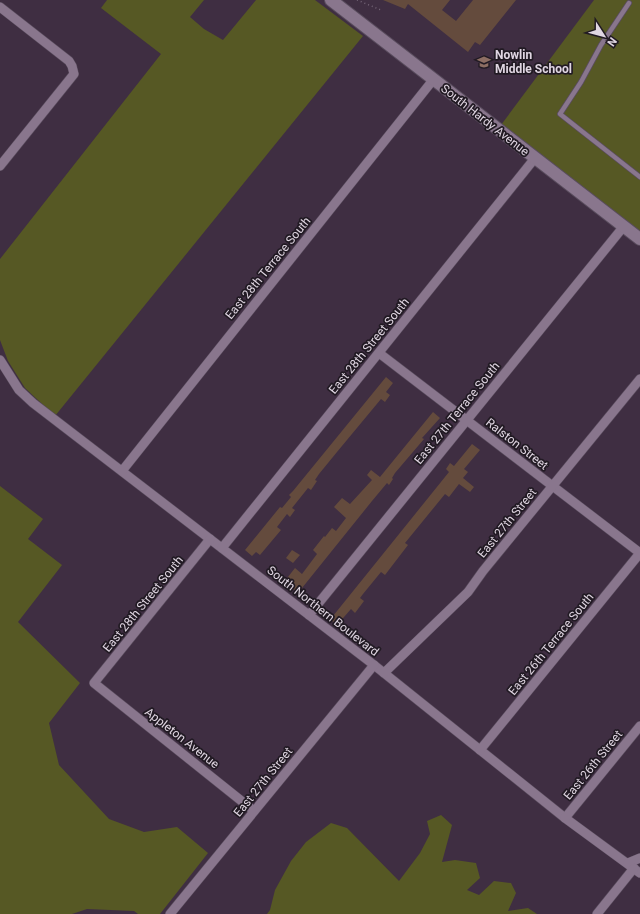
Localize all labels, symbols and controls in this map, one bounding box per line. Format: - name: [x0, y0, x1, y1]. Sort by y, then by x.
- north arrow: [584, 16, 624, 56]
- text: N: [604, 35, 619, 49]
- place label: Nowlin Middle School: [495, 48, 572, 76]
- school or university icon: Nowlin Middle School: [476, 54, 492, 70]
- street label: South Hardy Avenue: [438, 81, 532, 159]
- street label: East 28th Terrace South: [222, 214, 314, 322]
- street label: East 28th Street South: [326, 295, 412, 397]
- street label: East 27th Terrace South: [411, 359, 503, 467]
- street label: Ralston Street: [483, 415, 551, 473]
- street label: East 27th Street: [475, 485, 539, 560]
- street label: East 28th Street South: [100, 553, 186, 655]
- street label: South Northern Boulevard: [264, 563, 382, 659]
- street label: East 26th Terrace South: [505, 590, 597, 698]
- street label: Appleton Avenue: [142, 705, 222, 771]
- street label: East 26th Street: [561, 727, 625, 802]
- street label: East 27th Street: [231, 744, 295, 819]

